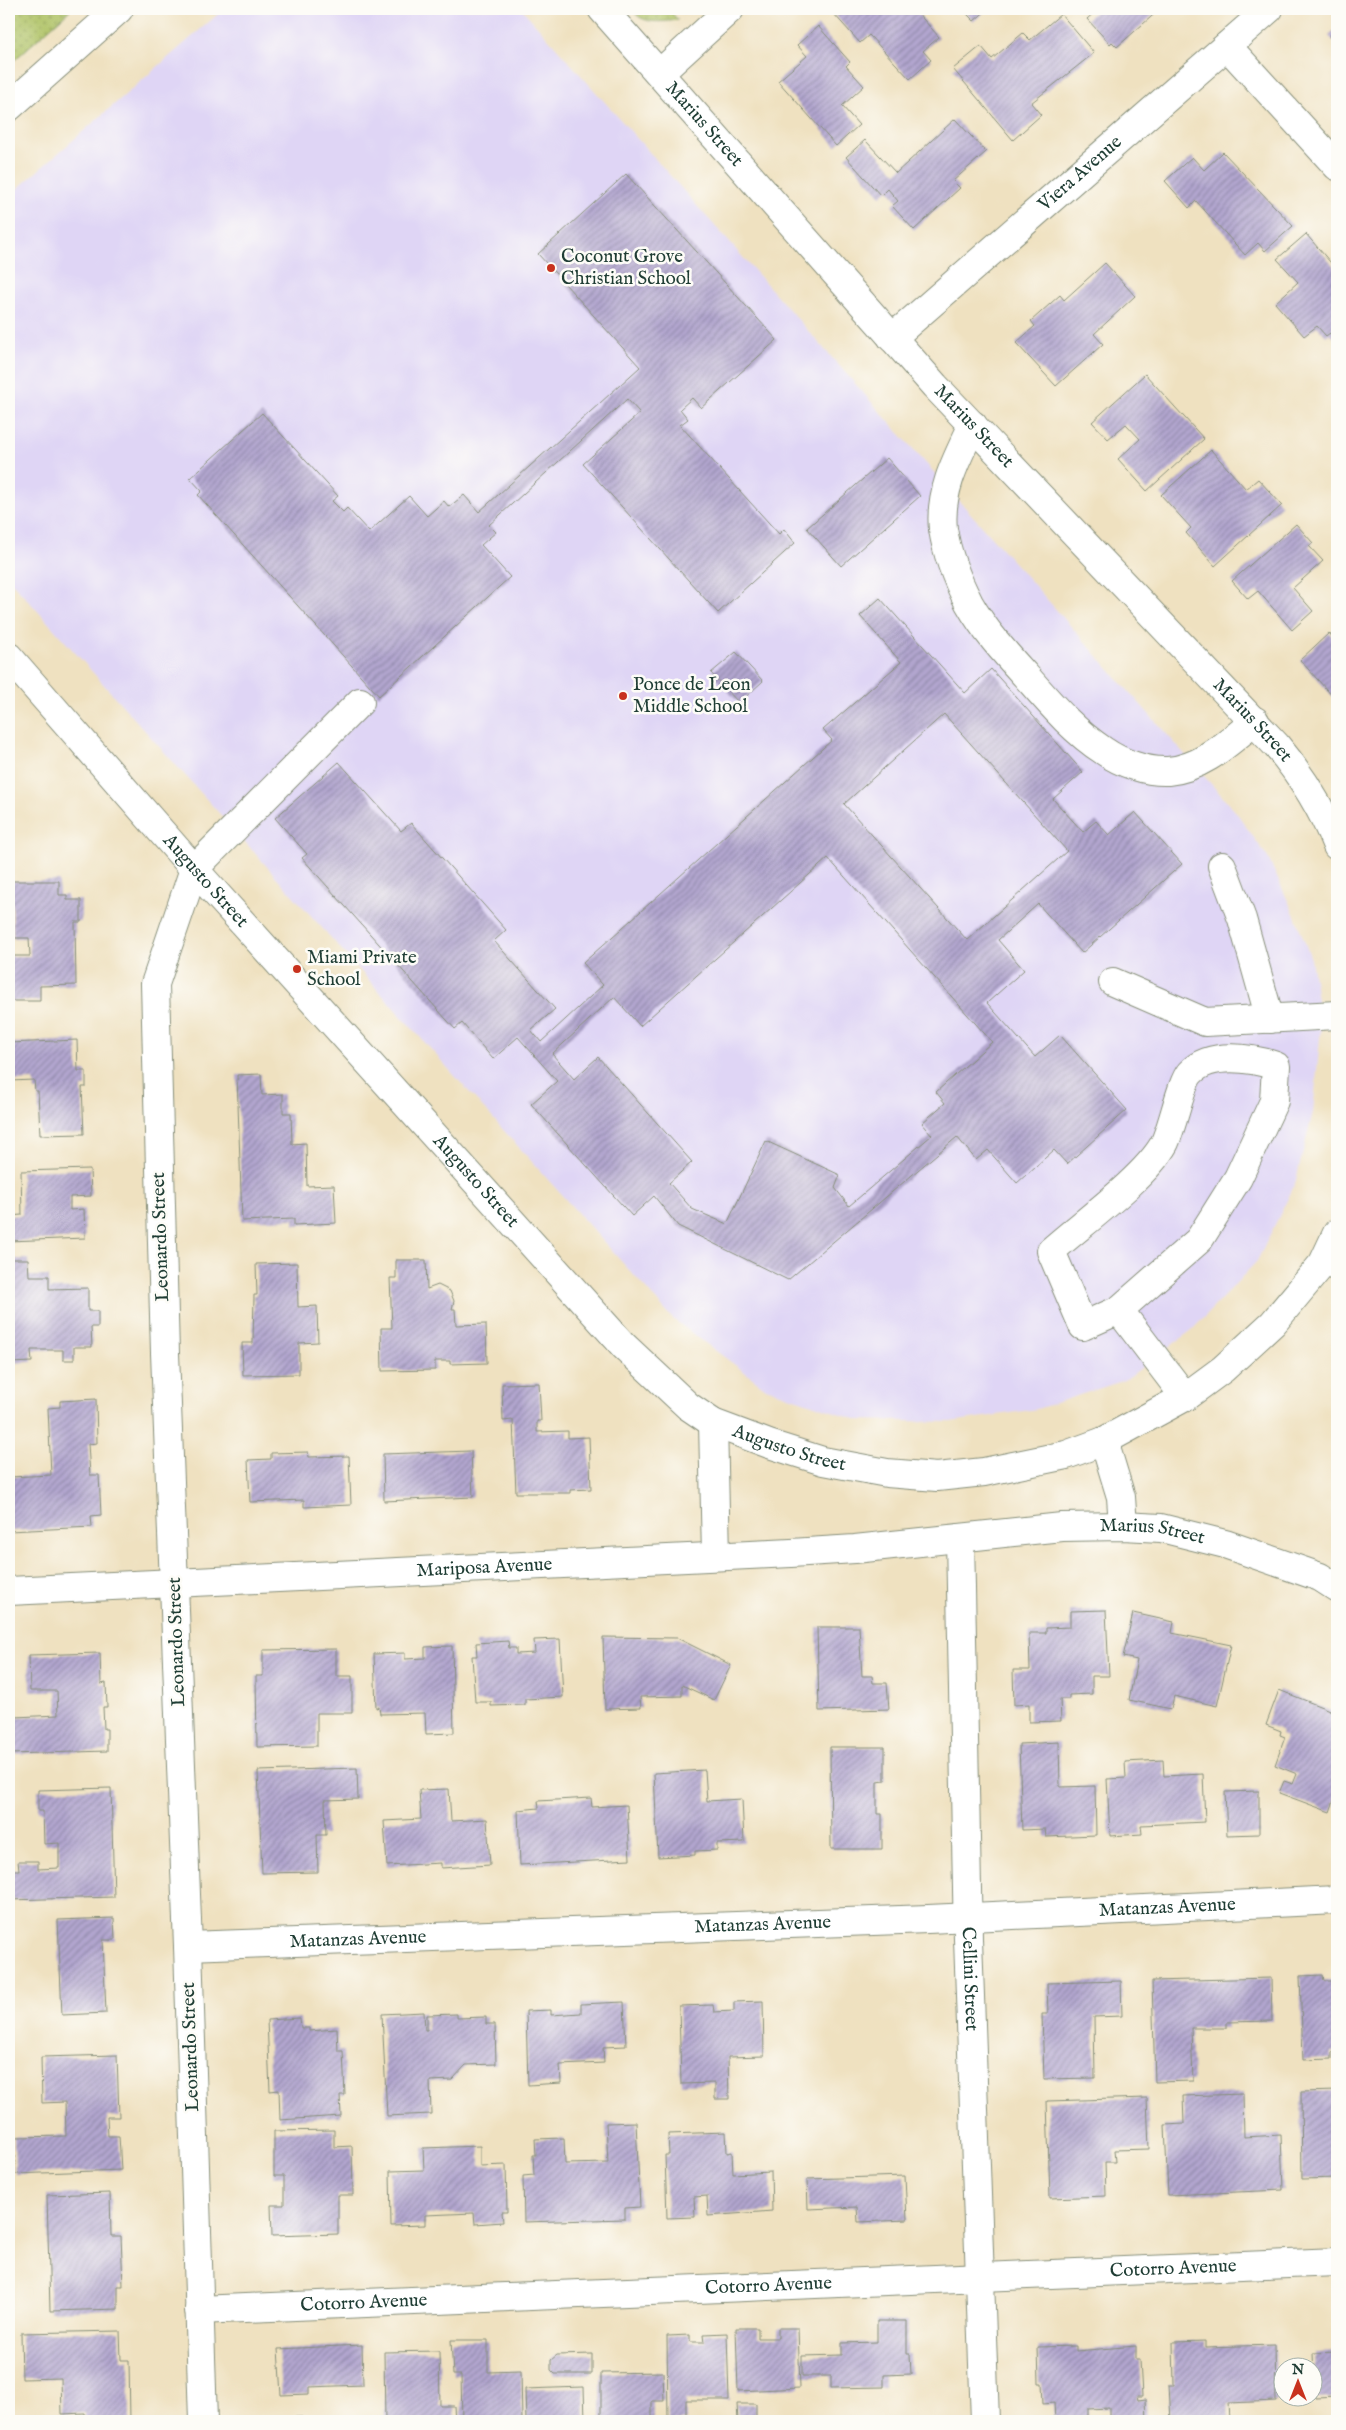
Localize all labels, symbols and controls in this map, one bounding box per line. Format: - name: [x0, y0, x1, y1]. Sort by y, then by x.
- street label: Marius Street: [660, 77, 748, 172]
- street label: Viera Avenue: [1033, 130, 1127, 217]
- place label: Coconut Grove Christian School: [561, 245, 692, 291]
- marker: Coconut Grove Christian School: [545, 262, 557, 274]
- street label: Marius Street: [928, 380, 1019, 474]
- place label: Ponce de Leon Middle School: [633, 673, 751, 719]
- street label: Marius Street: [1207, 674, 1298, 768]
- marker: Ponce de Leon Middle School: [617, 690, 629, 702]
- street label: Augusto Street: [157, 829, 254, 933]
- place label: Miami Private School: [307, 946, 417, 992]
- marker: Miami Private School: [291, 963, 303, 975]
- street label: Augusto Street: [427, 1129, 524, 1234]
- street label: Leonardo Street: [147, 1171, 175, 1302]
- street label: Augusto Street: [728, 1419, 848, 1477]
- street label: Marius Street: [1100, 1514, 1208, 1551]
- street label: Mariposa Avenue: [416, 1553, 553, 1583]
- street label: Leonardo Street: [163, 1576, 191, 1707]
- street label: Matanzas Avenue: [1098, 1893, 1236, 1923]
- street label: Matanzas Avenue: [694, 1911, 832, 1940]
- street label: Matanzas Avenue: [289, 1925, 427, 1954]
- street label: Cellini Street: [956, 1926, 983, 2032]
- street label: Leonardo Street: [177, 1981, 205, 2112]
- street label: Cotorro Avenue: [1109, 2254, 1237, 2284]
- street label: Cotorro Avenue: [705, 2271, 833, 2301]
- street label: Cotorro Avenue: [300, 2288, 428, 2318]
- north arrow: [1274, 2358, 1324, 2408]
- text: N: [1291, 2361, 1304, 2379]

